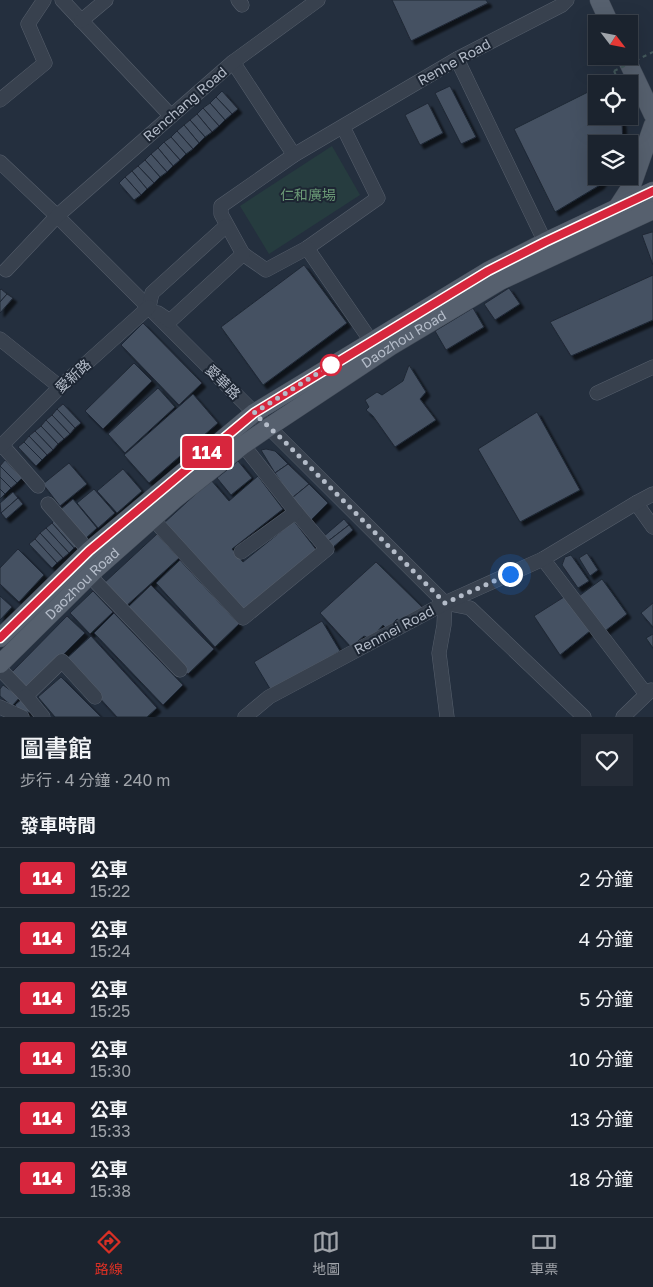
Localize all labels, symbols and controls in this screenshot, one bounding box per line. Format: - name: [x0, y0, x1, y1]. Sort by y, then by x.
- north arrow: [588, 15, 638, 65]
- map controls: [588, 15, 638, 185]
- street label: Renhe Road: [414, 35, 493, 89]
- street label: Renchang Road: [139, 63, 230, 145]
- button: locate: [588, 75, 638, 125]
- button: layers: [588, 135, 638, 185]
- park label: 仁和廣場: [280, 186, 336, 203]
- street label: Daozhou Road: [358, 306, 449, 371]
- unlabelled marker: [320, 354, 342, 376]
- street label: 愛新路: [51, 355, 94, 396]
- street label: 愛華路: [202, 361, 244, 403]
- line badge: 114: [178, 436, 236, 468]
- text: 114: [192, 441, 222, 463]
- street label: Daozhou Road: [41, 544, 122, 623]
- your location: [498, 562, 523, 587]
- street label: Renmei Road: [351, 601, 437, 658]
- text: 圖書館: [20, 733, 92, 762]
- button: heart: [581, 734, 633, 786]
- text: 步行 · 4 分鐘 · 240 m: [20, 770, 170, 790]
- text: 發車時間: [20, 813, 96, 836]
- text: 公車: [90, 857, 128, 880]
- text: 114: [33, 867, 62, 889]
- text: 2 分鐘: [579, 867, 633, 890]
- text: 15:22: [90, 881, 130, 901]
- text: 公車: [90, 917, 128, 940]
- text: 114: [33, 927, 62, 949]
- text: 4 分鐘: [579, 927, 633, 950]
- text: 15:24: [90, 941, 131, 961]
- text: 公車: [90, 977, 128, 1000]
- text: 114: [33, 987, 62, 1009]
- text: 5 分鐘: [579, 987, 633, 1010]
- text: 15:25: [90, 1001, 130, 1021]
- text: 公車: [90, 1037, 128, 1060]
- text: 114: [33, 1047, 62, 1069]
- text: 10 分鐘: [569, 1047, 633, 1070]
- text: 15:30: [90, 1061, 131, 1081]
- text: 公車: [90, 1097, 128, 1120]
- text: 114: [33, 1107, 62, 1129]
- text: 13 分鐘: [570, 1107, 633, 1130]
- text: 15:33: [90, 1121, 131, 1141]
- text: 公車: [90, 1157, 128, 1180]
- text: 114: [33, 1167, 62, 1189]
- text: 18 分鐘: [569, 1167, 633, 1190]
- text: 15:38: [90, 1181, 131, 1201]
- tab: 路線: [95, 1228, 123, 1278]
- tab: 地圖: [312, 1228, 340, 1278]
- tab: 車票: [530, 1228, 558, 1278]

